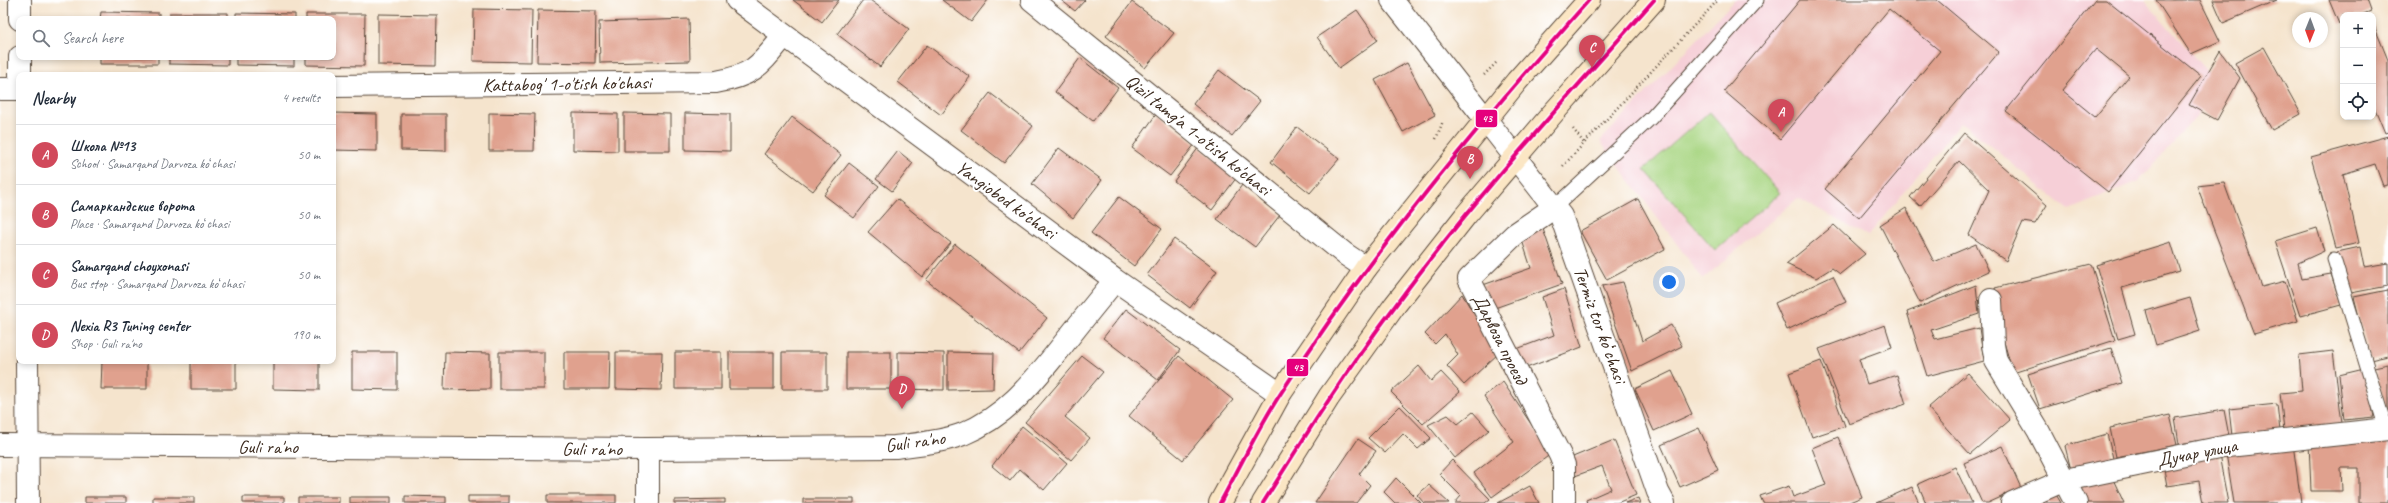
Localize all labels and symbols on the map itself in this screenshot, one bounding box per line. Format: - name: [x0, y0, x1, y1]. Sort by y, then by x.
- north arrow: [2292, 12, 2328, 48]
- pin: C: [1579, 35, 1605, 68]
- street label: Qizil tamg'a 1-o'tish ko'chasi: [1120, 69, 1278, 203]
- street label: Kattabog' 1-o'tish ko'chasi: [482, 70, 654, 97]
- pin: A: [1768, 99, 1794, 132]
- line badge: 43: [1475, 109, 1498, 128]
- text: 43: [1482, 111, 1493, 125]
- pin: B: [1457, 146, 1483, 179]
- street label: Yangiobod ko'chasi: [951, 155, 1063, 246]
- street label: Termiz tor koʻchasi: [1568, 264, 1633, 389]
- your location: [1659, 272, 1679, 292]
- street label: Дарвоза проезд: [1467, 290, 1534, 390]
- line badge: 43: [1286, 358, 1309, 377]
- text: 43: [1293, 360, 1304, 374]
- pin: D: [889, 376, 915, 409]
- street label: Guli ra'no: [884, 426, 948, 458]
- street label: Дучар улица: [2155, 433, 2240, 473]
- street label: Guli ra'no: [238, 435, 299, 459]
- street label: Guli ra'no: [562, 437, 623, 461]

